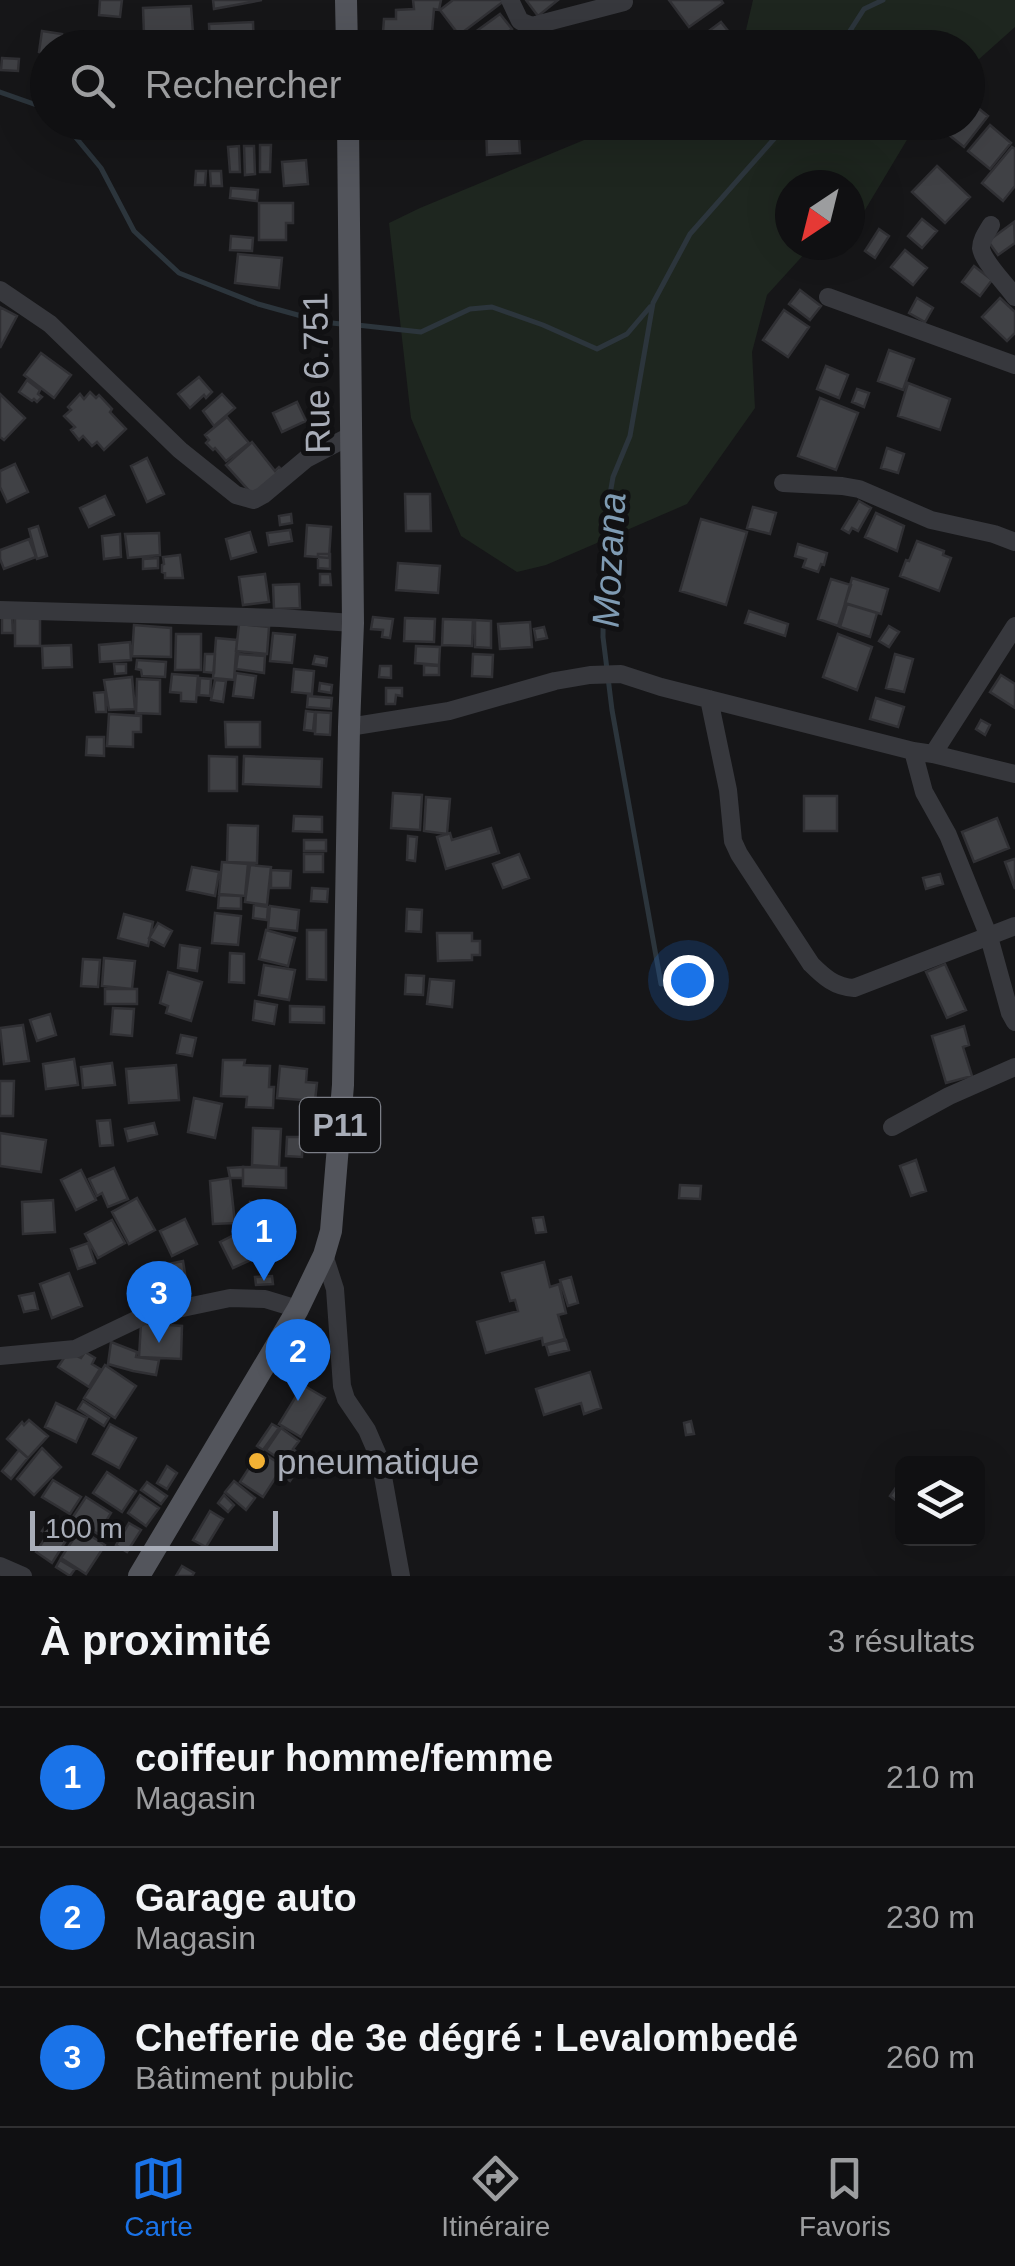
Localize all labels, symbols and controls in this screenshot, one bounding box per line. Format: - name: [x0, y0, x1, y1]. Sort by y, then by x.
- search box: [30, 30, 985, 140]
- icon: search: [65, 58, 120, 113]
- text: Rechercher: [145, 64, 341, 106]
- north arrow: [775, 170, 865, 260]
- street label: Rue 6.751: [295, 292, 337, 454]
- water label: Mozana: [584, 491, 634, 629]
- your location: [663, 955, 714, 1006]
- road number: P11: [300, 1098, 380, 1152]
- pin: 1: [232, 1198, 296, 1281]
- pin: 3: [126, 1260, 192, 1343]
- pin: 2: [266, 1318, 330, 1401]
- place label: pneumatique: [277, 1442, 479, 1481]
- marker: pneumatique: [246, 1450, 268, 1472]
- map controls: [895, 1456, 985, 1546]
- button: layers: [895, 1456, 985, 1546]
- scale bar: [30, 1506, 278, 1550]
- text: 100 m: [45, 1513, 123, 1544]
- text: À proximité: [40, 1617, 271, 1664]
- text: 3 résultats: [827, 1623, 975, 1659]
- text: coiffeur homme/femme: [135, 1737, 553, 1779]
- text: 1: [64, 1759, 81, 1795]
- text: 210 m: [886, 1759, 975, 1795]
- text: Magasin: [135, 1780, 256, 1816]
- text: Garage auto: [135, 1877, 357, 1919]
- text: 2: [64, 1899, 81, 1935]
- text: 230 m: [886, 1899, 975, 1935]
- text: Magasin: [135, 1920, 256, 1956]
- text: Chefferie de 3e dégré : Levalombedé: [135, 2017, 798, 2059]
- text: 3: [64, 2039, 81, 2075]
- text: 260 m: [886, 2039, 975, 2075]
- text: Bâtiment public: [135, 2060, 354, 2096]
- tab: Carte: [124, 2151, 193, 2243]
- tab: Itinéraire: [441, 2151, 550, 2243]
- tab: Favoris: [799, 2151, 891, 2243]

